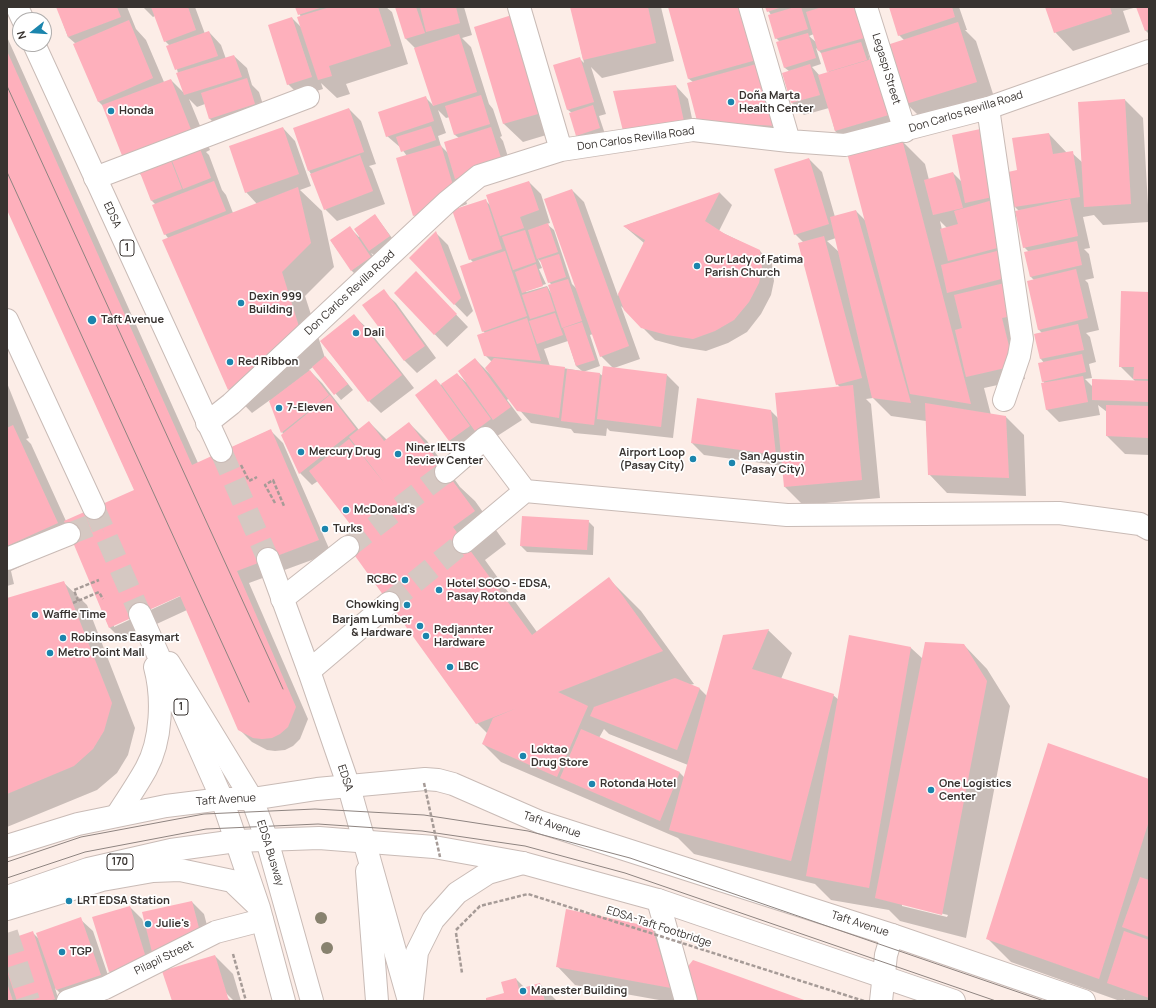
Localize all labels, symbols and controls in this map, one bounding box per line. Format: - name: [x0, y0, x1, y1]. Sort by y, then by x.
- north arrow: [12, 12, 52, 52]
- text: N: [13, 29, 29, 41]
- street label: Legaspi Street: [869, 32, 903, 106]
- street label: Don Carlos Revilla Road: [907, 88, 1025, 136]
- place label: Doña Marta Health Center: [739, 89, 814, 115]
- marker: Doña Marta Health Center: [726, 97, 736, 107]
- place label: Honda: [119, 104, 154, 118]
- marker: Honda: [106, 106, 116, 116]
- street label: Don Carlos Revilla Road: [576, 124, 696, 154]
- street label: EDSA: [100, 200, 124, 230]
- road number: 1: [120, 240, 134, 256]
- street label: Don Carlos Revilla Road: [302, 248, 398, 338]
- place label: Our Lady of Fatima Parish Church: [705, 253, 803, 279]
- marker: Our Lady of Fatima Parish Church: [692, 261, 702, 271]
- place label: Dexin 999 Building: [249, 290, 302, 316]
- marker: Dexin 999 Building: [236, 298, 246, 308]
- place label: Taft Avenue: [101, 313, 164, 327]
- marker: Taft Avenue: [86, 314, 98, 326]
- place label: Dali: [364, 326, 384, 340]
- marker: Dali: [351, 328, 361, 338]
- place label: Red Ribbon: [238, 355, 298, 369]
- marker: Red Ribbon: [225, 357, 235, 367]
- place label: 7-Eleven: [287, 401, 333, 415]
- marker: 7-Eleven: [274, 403, 284, 413]
- place label: Niner IELTS Review Center: [406, 441, 483, 467]
- place label: Mercury Drug: [309, 445, 381, 459]
- place label: Airport Loop (Pasay City): [619, 446, 685, 472]
- marker: Mercury Drug: [296, 447, 306, 457]
- marker: Niner IELTS Review Center: [393, 449, 403, 459]
- place label: San Agustin (Pasay City): [740, 450, 805, 476]
- marker: Airport Loop (Pasay City): [688, 454, 698, 464]
- marker: San Agustin (Pasay City): [727, 458, 737, 468]
- place label: McDonald's: [354, 503, 415, 517]
- marker: McDonald's: [341, 505, 351, 515]
- place label: Turks: [333, 522, 362, 536]
- marker: Turks: [320, 524, 330, 534]
- place label: RCBC: [367, 573, 397, 587]
- marker: RCBC: [400, 575, 410, 585]
- place label: Hotel SOGO - EDSA, Pasay Rotonda: [447, 577, 551, 603]
- marker: Hotel SOGO - EDSA, Pasay Rotonda: [434, 585, 444, 595]
- place label: Chowking: [346, 598, 399, 612]
- marker: Chowking: [402, 600, 412, 610]
- place label: Waffle Time: [43, 608, 106, 622]
- marker: Waffle Time: [30, 610, 40, 620]
- place label: Barjam Lumber & Hardware: [332, 613, 412, 639]
- marker: Barjam Lumber & Hardware: [415, 621, 425, 631]
- place label: Pedjannter Hardware: [434, 623, 493, 649]
- place label: Robinsons Easymart: [71, 631, 180, 645]
- marker: Pedjannter Hardware: [421, 631, 431, 641]
- marker: Robinsons Easymart: [58, 633, 68, 643]
- place label: Metro Point Mall: [58, 646, 145, 660]
- marker: Metro Point Mall: [45, 648, 55, 658]
- place label: LBC: [458, 660, 479, 674]
- marker: LBC: [445, 662, 455, 672]
- road number: 1: [174, 699, 188, 715]
- place label: Loktao Drug Store: [531, 743, 588, 769]
- marker: Loktao Drug Store: [518, 751, 528, 761]
- street label: EDSA: [334, 763, 356, 793]
- place label: Rotonda Hotel: [600, 777, 676, 791]
- place label: One Logistics Center: [939, 777, 1011, 803]
- marker: Rotonda Hotel: [587, 779, 597, 789]
- marker: One Logistics Center: [926, 785, 936, 795]
- street label: Taft Avenue: [196, 791, 256, 809]
- street label: Taft Avenue: [521, 809, 583, 841]
- street label: EDSA Busway: [254, 818, 286, 888]
- road number: 170: [107, 854, 133, 870]
- place label: LRT EDSA Station: [77, 894, 170, 908]
- marker: LRT EDSA Station: [64, 896, 74, 906]
- street label: EDSA-Taft Footbridge: [605, 904, 713, 950]
- street label: Taft Avenue: [829, 908, 891, 940]
- place label: Julie's: [156, 917, 189, 931]
- marker: Julie's: [143, 919, 153, 929]
- street label: Pilapil Street: [132, 938, 196, 978]
- place label: TGP: [70, 945, 92, 959]
- marker: TGP: [57, 947, 67, 957]
- place label: Manester Building: [531, 984, 627, 998]
- marker: Manester Building: [518, 986, 528, 996]

